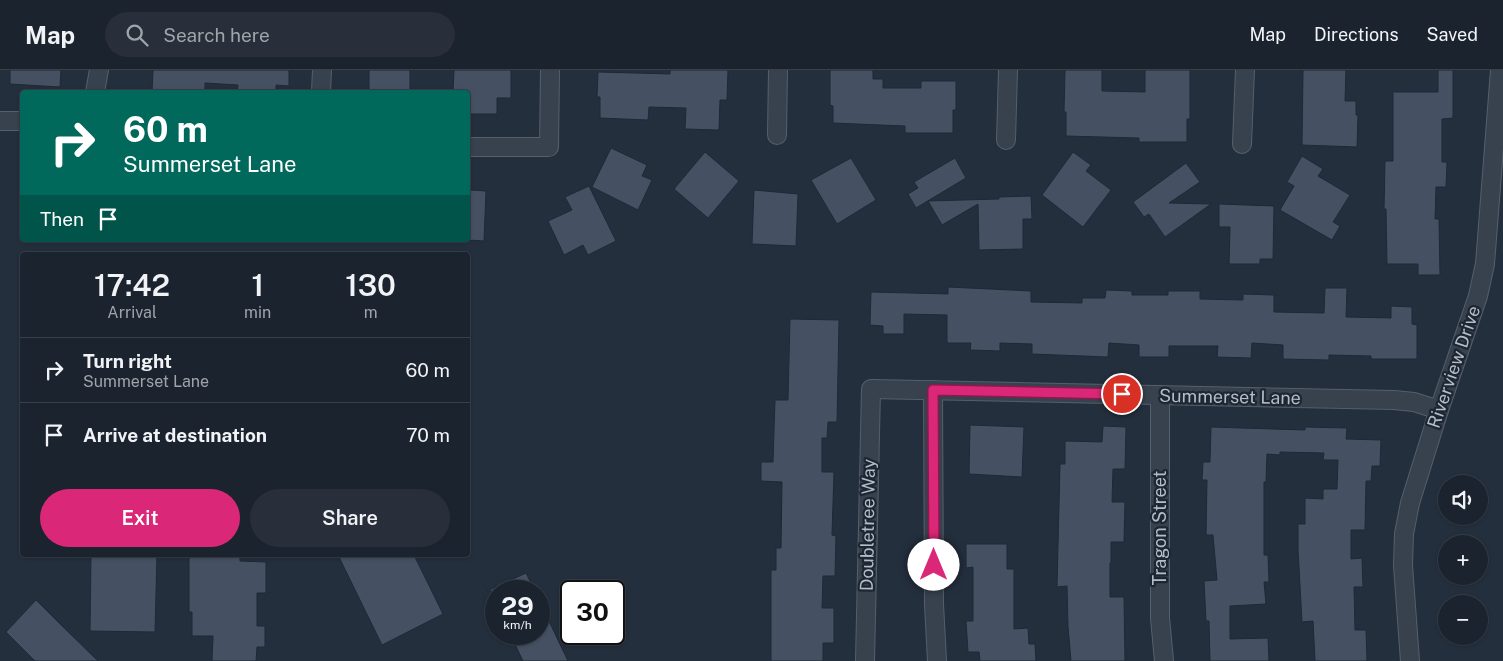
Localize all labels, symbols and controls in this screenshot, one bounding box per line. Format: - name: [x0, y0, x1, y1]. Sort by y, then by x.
- search box: [105, 12, 455, 57]
- text: Map: [25, 21, 75, 49]
- icon: search: [123, 21, 151, 49]
- text: Search here: [163, 24, 270, 46]
- text: Map: [1249, 24, 1286, 45]
- text: Directions: [1314, 24, 1399, 45]
- text: Saved: [1427, 24, 1478, 45]
- text: 60 m: [123, 109, 208, 150]
- icon: right: [40, 110, 105, 175]
- text: Summerset Lane: [123, 151, 296, 177]
- icon: arrive: [94, 205, 122, 233]
- text: Then: [40, 208, 84, 230]
- text: 17:42: [94, 267, 170, 303]
- text: 1: [251, 267, 264, 303]
- text: 130: [345, 267, 396, 303]
- text: Arrival: [107, 303, 157, 322]
- text: min: [244, 303, 271, 322]
- text: m: [364, 303, 378, 322]
- street label: Riverview Drive: [1423, 303, 1484, 431]
- text: Turn right: [83, 350, 172, 372]
- icon: right: [40, 356, 68, 384]
- text: 60 m: [406, 359, 450, 381]
- text: Summerset Lane: [83, 372, 209, 391]
- pin: [1101, 373, 1143, 415]
- icon: arrive: [1108, 380, 1136, 408]
- street label: Summerset Lane: [1159, 385, 1301, 408]
- icon: arrive: [40, 421, 68, 449]
- text: Arrive at destination: [83, 424, 267, 446]
- text: 70 m: [406, 424, 450, 446]
- street label: Doubletree Way: [856, 458, 879, 591]
- street label: Tragon Street: [1149, 470, 1170, 586]
- map controls: [1438, 475, 1488, 645]
- button: sound: [1438, 475, 1488, 525]
- button: Exit: [40, 489, 240, 547]
- button: Share: [250, 489, 450, 547]
- button: +: [1438, 535, 1488, 585]
- position arrow: [907, 538, 959, 590]
- speed limit sign: 30: [560, 580, 625, 645]
- text: 29: [501, 591, 534, 621]
- button: −: [1438, 595, 1488, 645]
- text: km/h: [503, 618, 532, 632]

